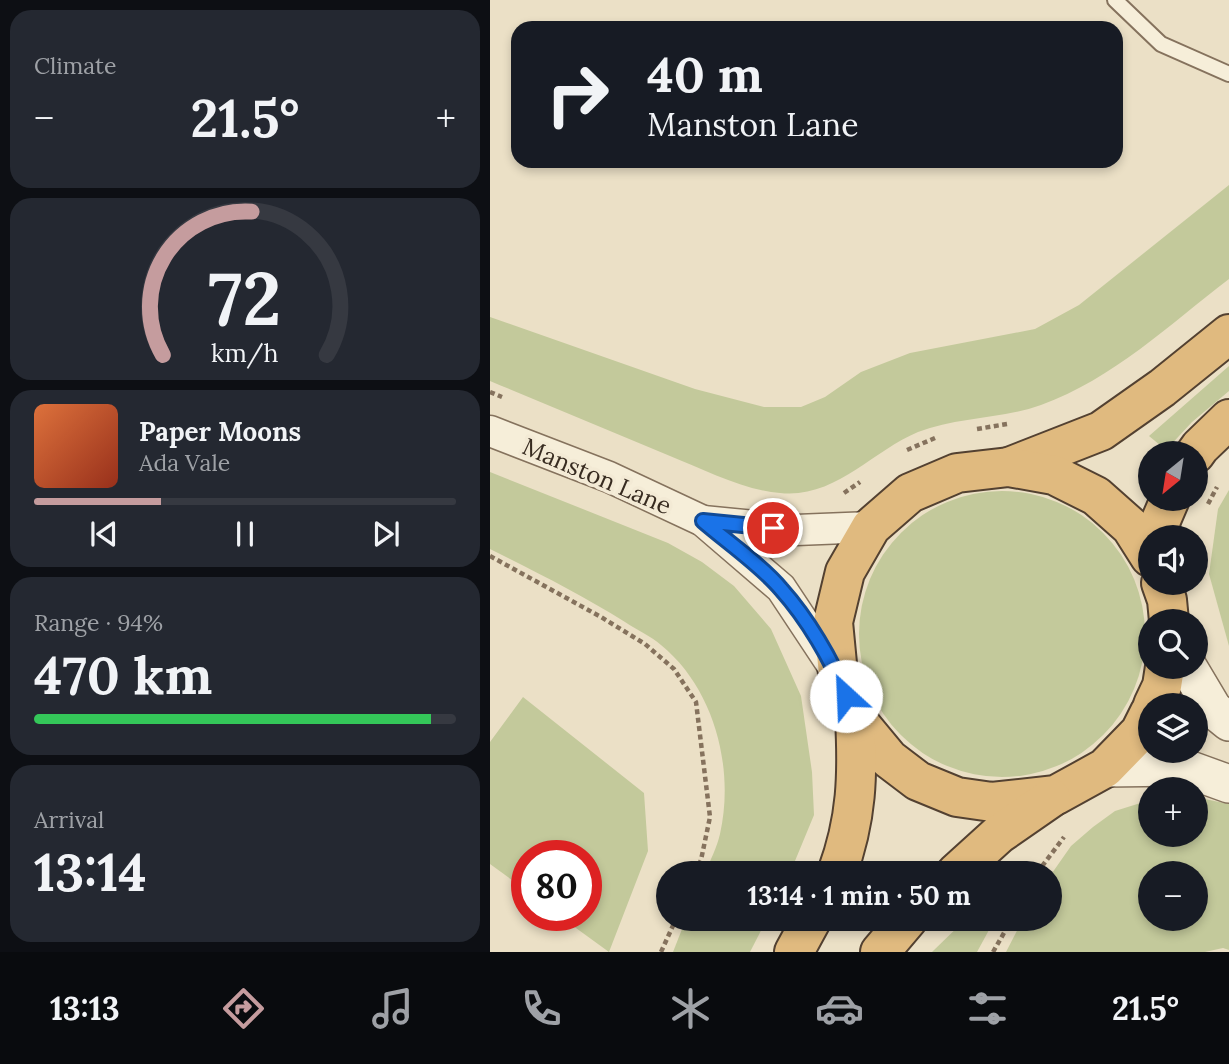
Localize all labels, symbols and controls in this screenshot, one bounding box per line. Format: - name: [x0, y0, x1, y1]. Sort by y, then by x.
- text: 40 m: [647, 43, 763, 105]
- icon: right: [532, 49, 623, 140]
- text: Climate: [34, 51, 116, 80]
- text: 21.5°: [191, 85, 299, 151]
- text: −: [34, 94, 54, 142]
- text: +: [436, 94, 456, 142]
- text: Manston Lane: [647, 104, 859, 145]
- text: 72: [209, 252, 281, 345]
- text: km/h: [211, 336, 279, 368]
- text: Paper Moons: [139, 415, 301, 448]
- street label: Manston Lane: [518, 431, 676, 521]
- north arrow: [1138, 441, 1208, 511]
- map controls: [1138, 441, 1208, 931]
- text: Ada Vale: [139, 448, 230, 477]
- pin: [743, 498, 803, 558]
- icon: arrive: [754, 509, 792, 547]
- icon: previous: [85, 515, 123, 553]
- icon: pause: [226, 515, 264, 553]
- icon: next: [367, 515, 405, 553]
- button: sound: [1138, 525, 1208, 595]
- text: Range · 94%: [34, 608, 163, 637]
- button: search: [1138, 609, 1208, 679]
- text: 470 km: [34, 642, 212, 708]
- position arrow: [809, 659, 883, 733]
- button: layers: [1138, 693, 1208, 763]
- button: +: [1138, 777, 1208, 847]
- text: Arrival: [34, 805, 104, 834]
- text: 13:14: [34, 839, 147, 905]
- speed limit sign: 80: [511, 840, 602, 931]
- button: −: [1138, 861, 1208, 931]
- text: 13:14 · 1 min · 50 m: [747, 879, 971, 912]
- icon: directions: [219, 984, 268, 1033]
- icon: music: [368, 984, 417, 1033]
- icon: phone: [517, 984, 566, 1033]
- icon: climate: [666, 984, 715, 1033]
- icon: car: [815, 984, 864, 1033]
- icon: filters: [963, 984, 1012, 1033]
- text: 13:13: [50, 988, 120, 1029]
- text: 21.5°: [1112, 988, 1179, 1029]

